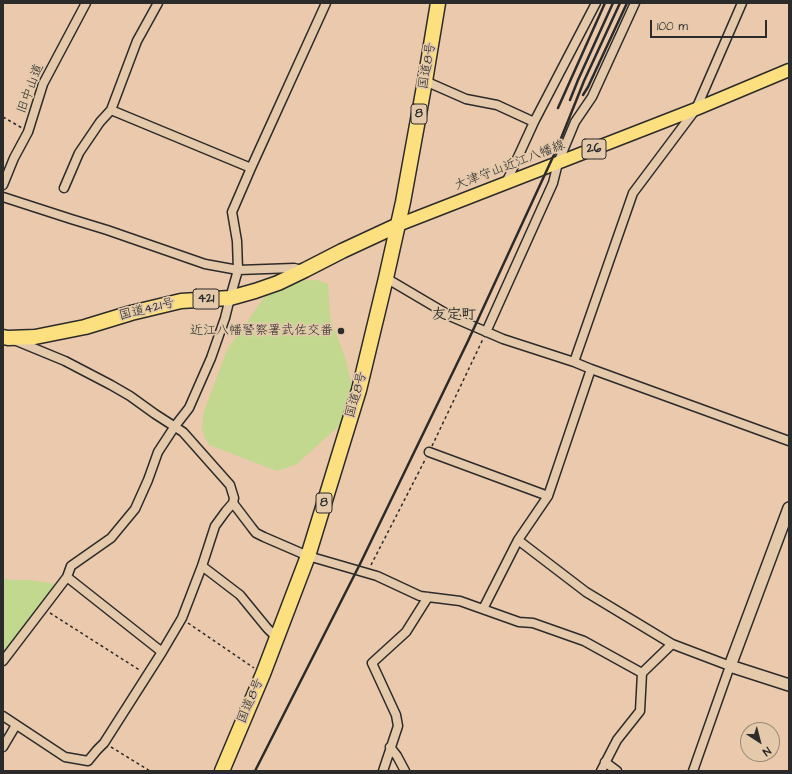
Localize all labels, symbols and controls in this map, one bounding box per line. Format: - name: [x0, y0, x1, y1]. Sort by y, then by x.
- scale bar: [652, 12, 769, 38]
- text: 100 m: [657, 18, 688, 35]
- street label: 国道8号: [416, 41, 440, 91]
- street label: 旧中山道: [14, 62, 48, 116]
- road number: 8: [411, 104, 427, 124]
- street label: 大津守山近江八幡線: [453, 138, 567, 194]
- road number: 26: [582, 139, 606, 159]
- road number: 421: [193, 289, 219, 309]
- street label: 国道421号: [117, 296, 177, 324]
- district label: 友定町: [432, 307, 476, 325]
- place label: 近江八幡警察署武佐交番: [190, 323, 333, 339]
- marker: 近江八幡警察署武佐交番: [336, 326, 346, 336]
- street label: 国道8号: [343, 370, 371, 420]
- road number: 8: [316, 493, 332, 513]
- street label: 国道8号: [235, 676, 267, 726]
- north arrow: [740, 722, 780, 762]
- text: N: [760, 743, 774, 759]

